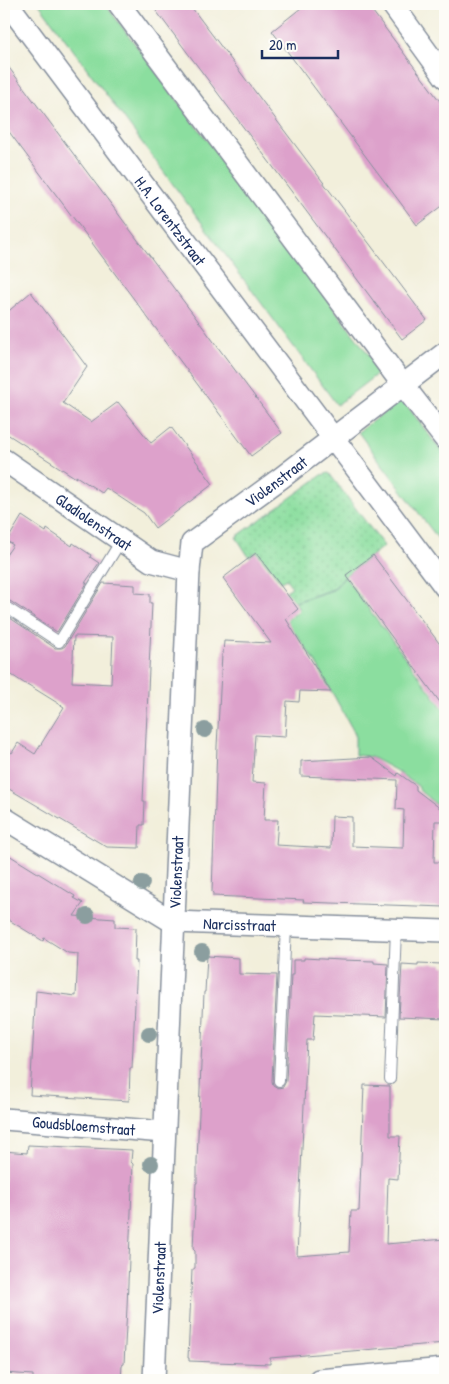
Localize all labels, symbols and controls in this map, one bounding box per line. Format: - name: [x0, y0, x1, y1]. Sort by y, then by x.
- scale bar: [262, 28, 338, 60]
- text: 20 m: [269, 34, 296, 55]
- street label: H.A. Lorentzstraat: [130, 172, 212, 270]
- street label: Violenstraat: [240, 451, 312, 512]
- street label: Gladiolenstraat: [51, 488, 137, 556]
- street label: Violenstraat: [163, 835, 189, 909]
- street label: Narcisstraat: [203, 912, 277, 936]
- street label: Goudsbloemstraat: [31, 1110, 137, 1141]
- street label: Violenstraat: [146, 1241, 171, 1315]

